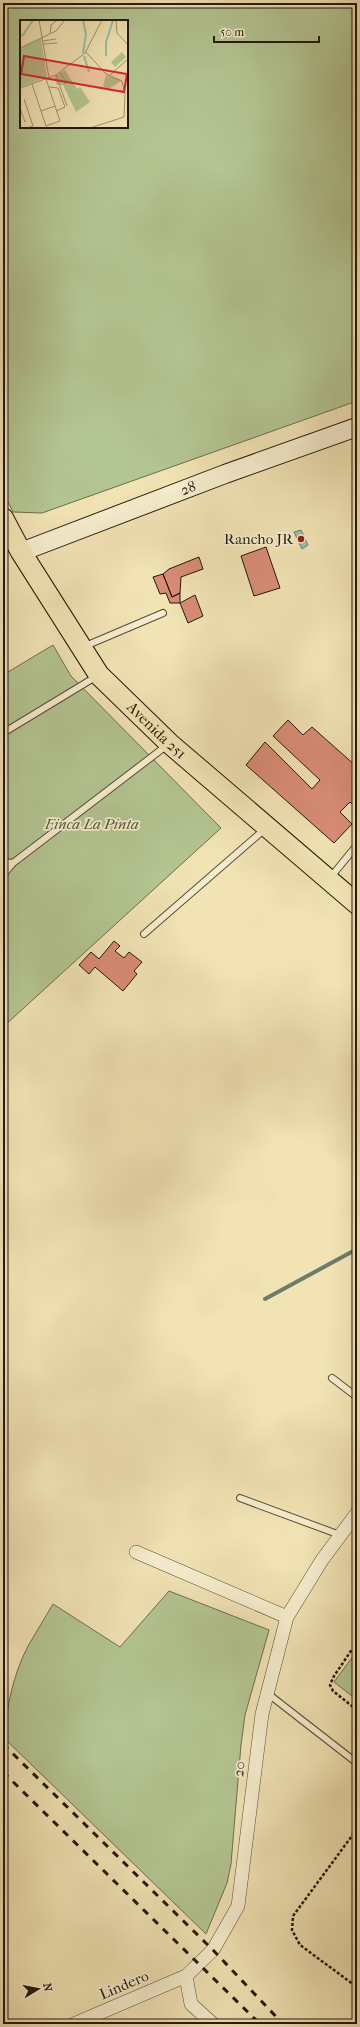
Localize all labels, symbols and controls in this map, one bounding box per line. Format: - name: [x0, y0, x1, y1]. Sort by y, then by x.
- scale bar: [214, 18, 319, 44]
- inset map: [20, 20, 128, 128]
- text: 50 m: [220, 25, 244, 39]
- street label: 28: [178, 477, 199, 499]
- place label: Rancho JR: [224, 530, 294, 548]
- marker: Rancho JR: [296, 534, 306, 544]
- street label: Avenida 251: [122, 697, 190, 763]
- park label: Finca La Pinta: [44, 815, 139, 833]
- street label: 20: [229, 1760, 249, 1778]
- street label: Lindero: [97, 1966, 152, 2003]
- north arrow: [18, 1969, 58, 2009]
- text: N: [40, 1982, 55, 1993]

